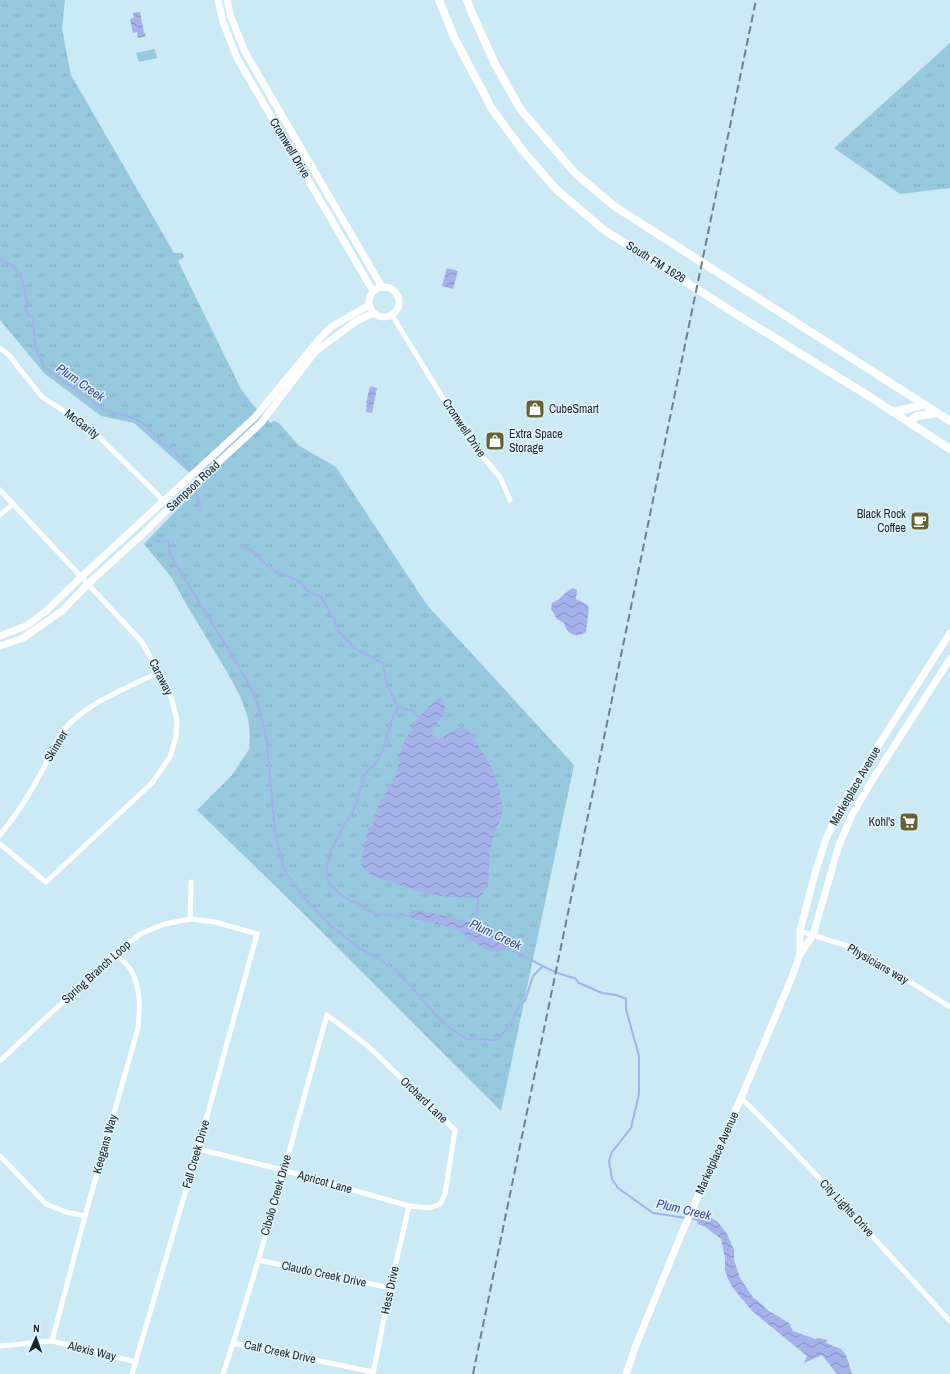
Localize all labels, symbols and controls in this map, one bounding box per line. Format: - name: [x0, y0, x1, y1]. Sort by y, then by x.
- street label: Cromwell Drive: [266, 115, 314, 181]
- street label: South FM 1626: [623, 237, 689, 287]
- water label: Plum Creek: [53, 359, 109, 406]
- street label: Cromwell Drive: [439, 396, 489, 460]
- shop icon: CubeSmart: [524, 398, 546, 420]
- place label: CubeSmart: [549, 401, 599, 417]
- street label: McGarity: [61, 406, 103, 442]
- place label: Extra Space Storage: [509, 426, 563, 456]
- shop icon: Extra Space Storage: [484, 430, 506, 452]
- street label: Sampson Road: [163, 457, 223, 515]
- place label: Black Rock Coffee: [857, 506, 906, 536]
- cafe icon: Black Rock Coffee: [909, 510, 931, 532]
- street label: Caraway: [145, 656, 177, 698]
- street label: Skinner: [40, 727, 72, 765]
- street label: Marketplace Avenue: [826, 743, 884, 829]
- supermarket icon: Kohl's: [898, 811, 920, 833]
- place label: Kohl's: [869, 814, 895, 830]
- water label: Plum Creek: [467, 915, 525, 954]
- street label: Spring Branch Loop: [58, 937, 134, 1007]
- street label: Physicians way: [844, 940, 912, 988]
- street label: Orchard Lane: [397, 1073, 451, 1127]
- street label: Marketplace Avenue: [692, 1109, 742, 1197]
- street label: Keegans Way: [89, 1112, 121, 1175]
- street label: Fall Creek Drive: [179, 1118, 213, 1190]
- street label: Cibolo Creek Drive: [257, 1153, 295, 1237]
- street label: Apricot Lane: [295, 1166, 354, 1197]
- street label: City Lights Drive: [816, 1176, 878, 1240]
- water label: Plum Creek: [655, 1195, 714, 1224]
- street label: Claudo Creek Drive: [280, 1257, 368, 1291]
- street label: Hess Drive: [377, 1265, 403, 1315]
- north arrow: [16, 1318, 56, 1358]
- text: N: [33, 1321, 40, 1335]
- street label: Alexis Way: [65, 1337, 118, 1365]
- street label: Calf Creek Drive: [243, 1337, 317, 1367]

